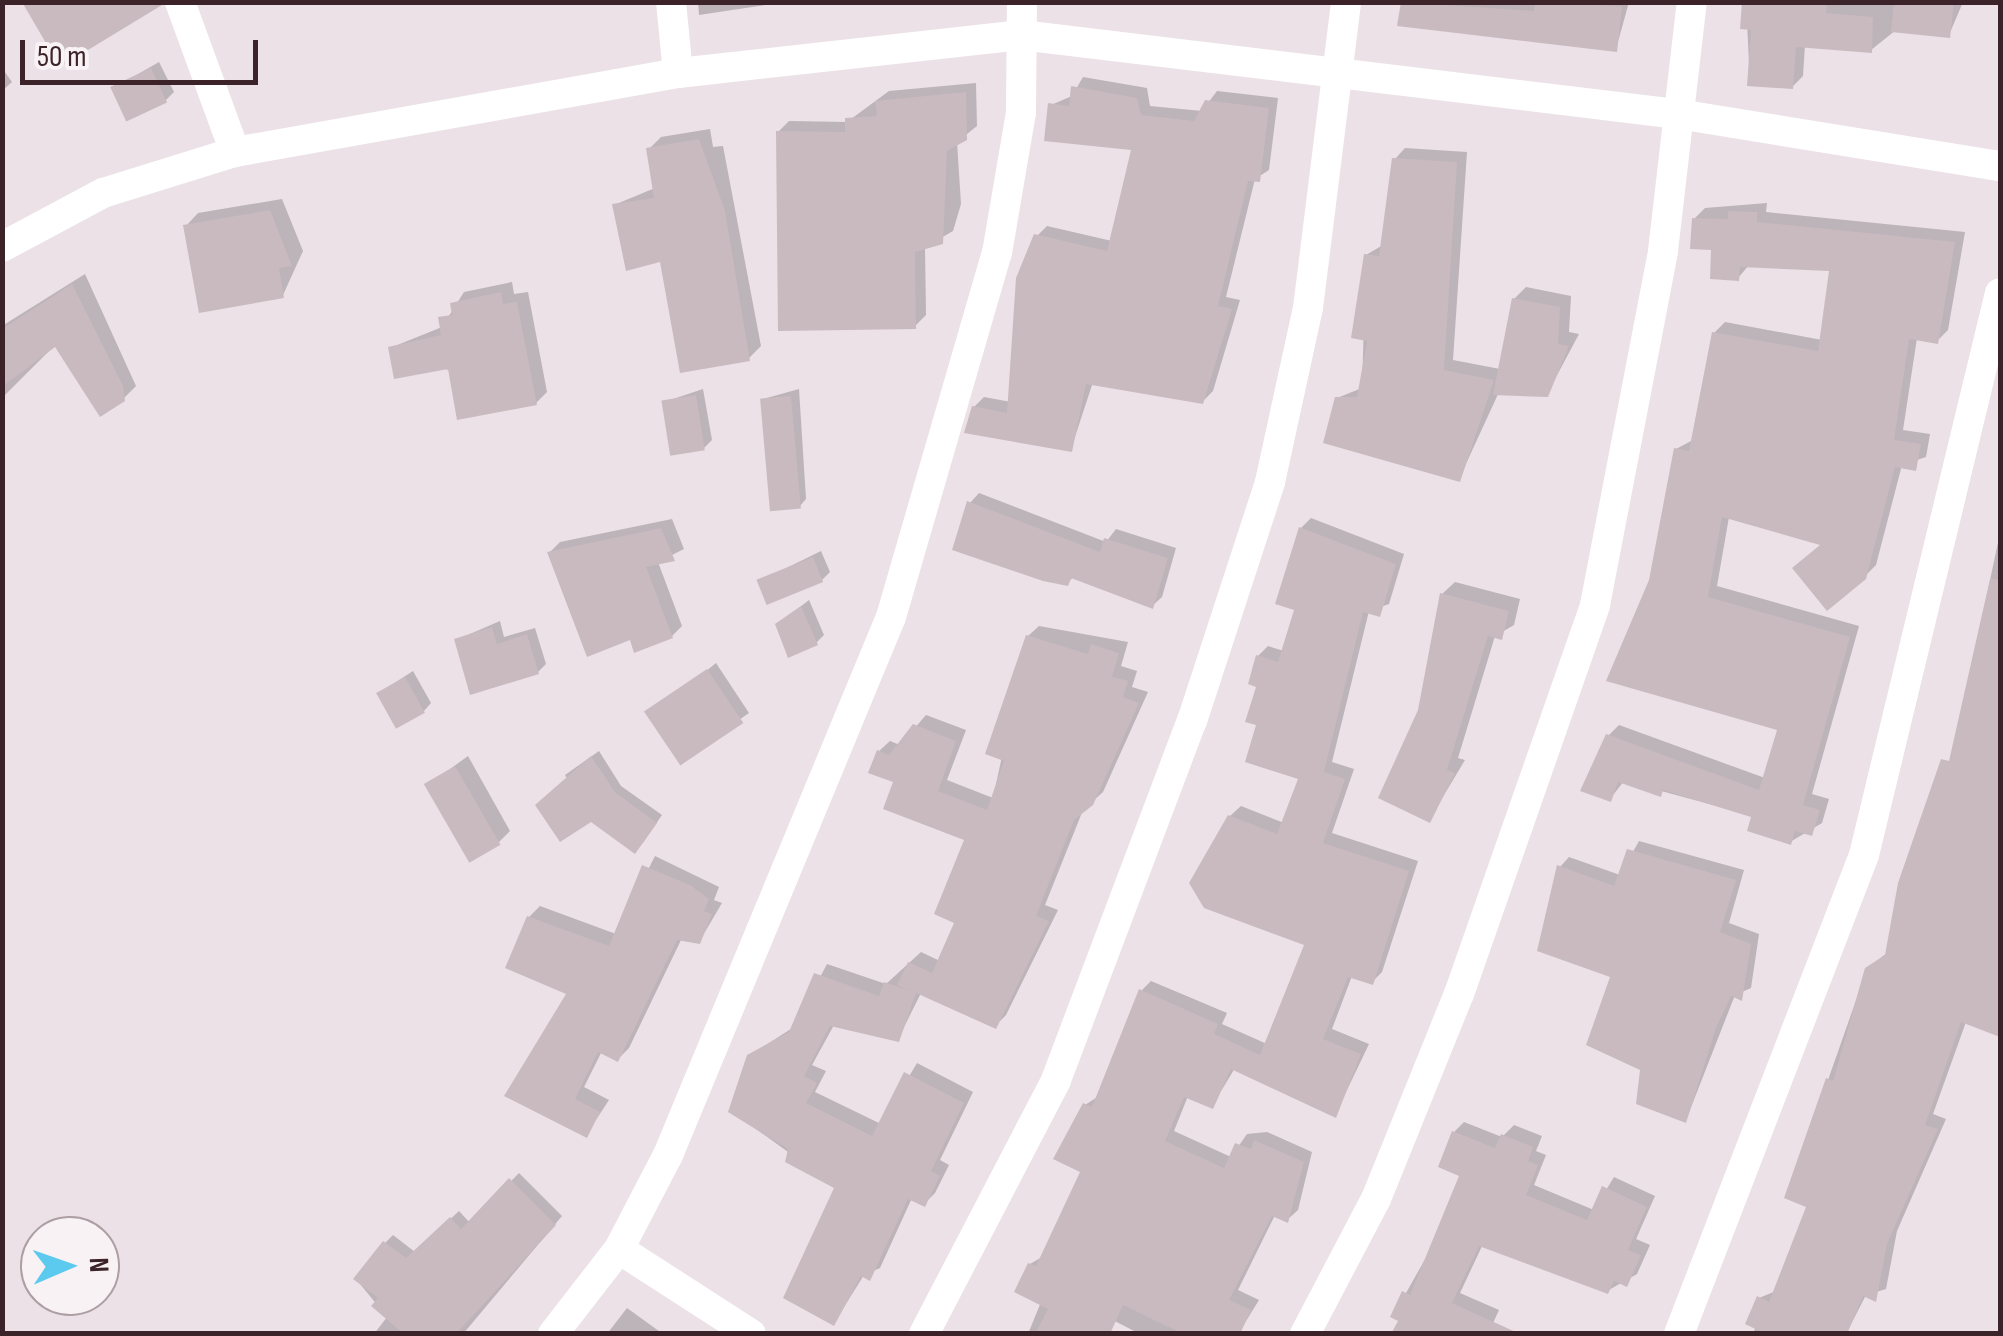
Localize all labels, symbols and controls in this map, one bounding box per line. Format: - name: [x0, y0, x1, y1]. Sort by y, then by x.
- scale bar: [25, 20, 262, 82]
- text: 50 m: [37, 39, 86, 75]
- north arrow: [20, 1216, 120, 1316]
- text: N: [82, 1257, 115, 1273]

